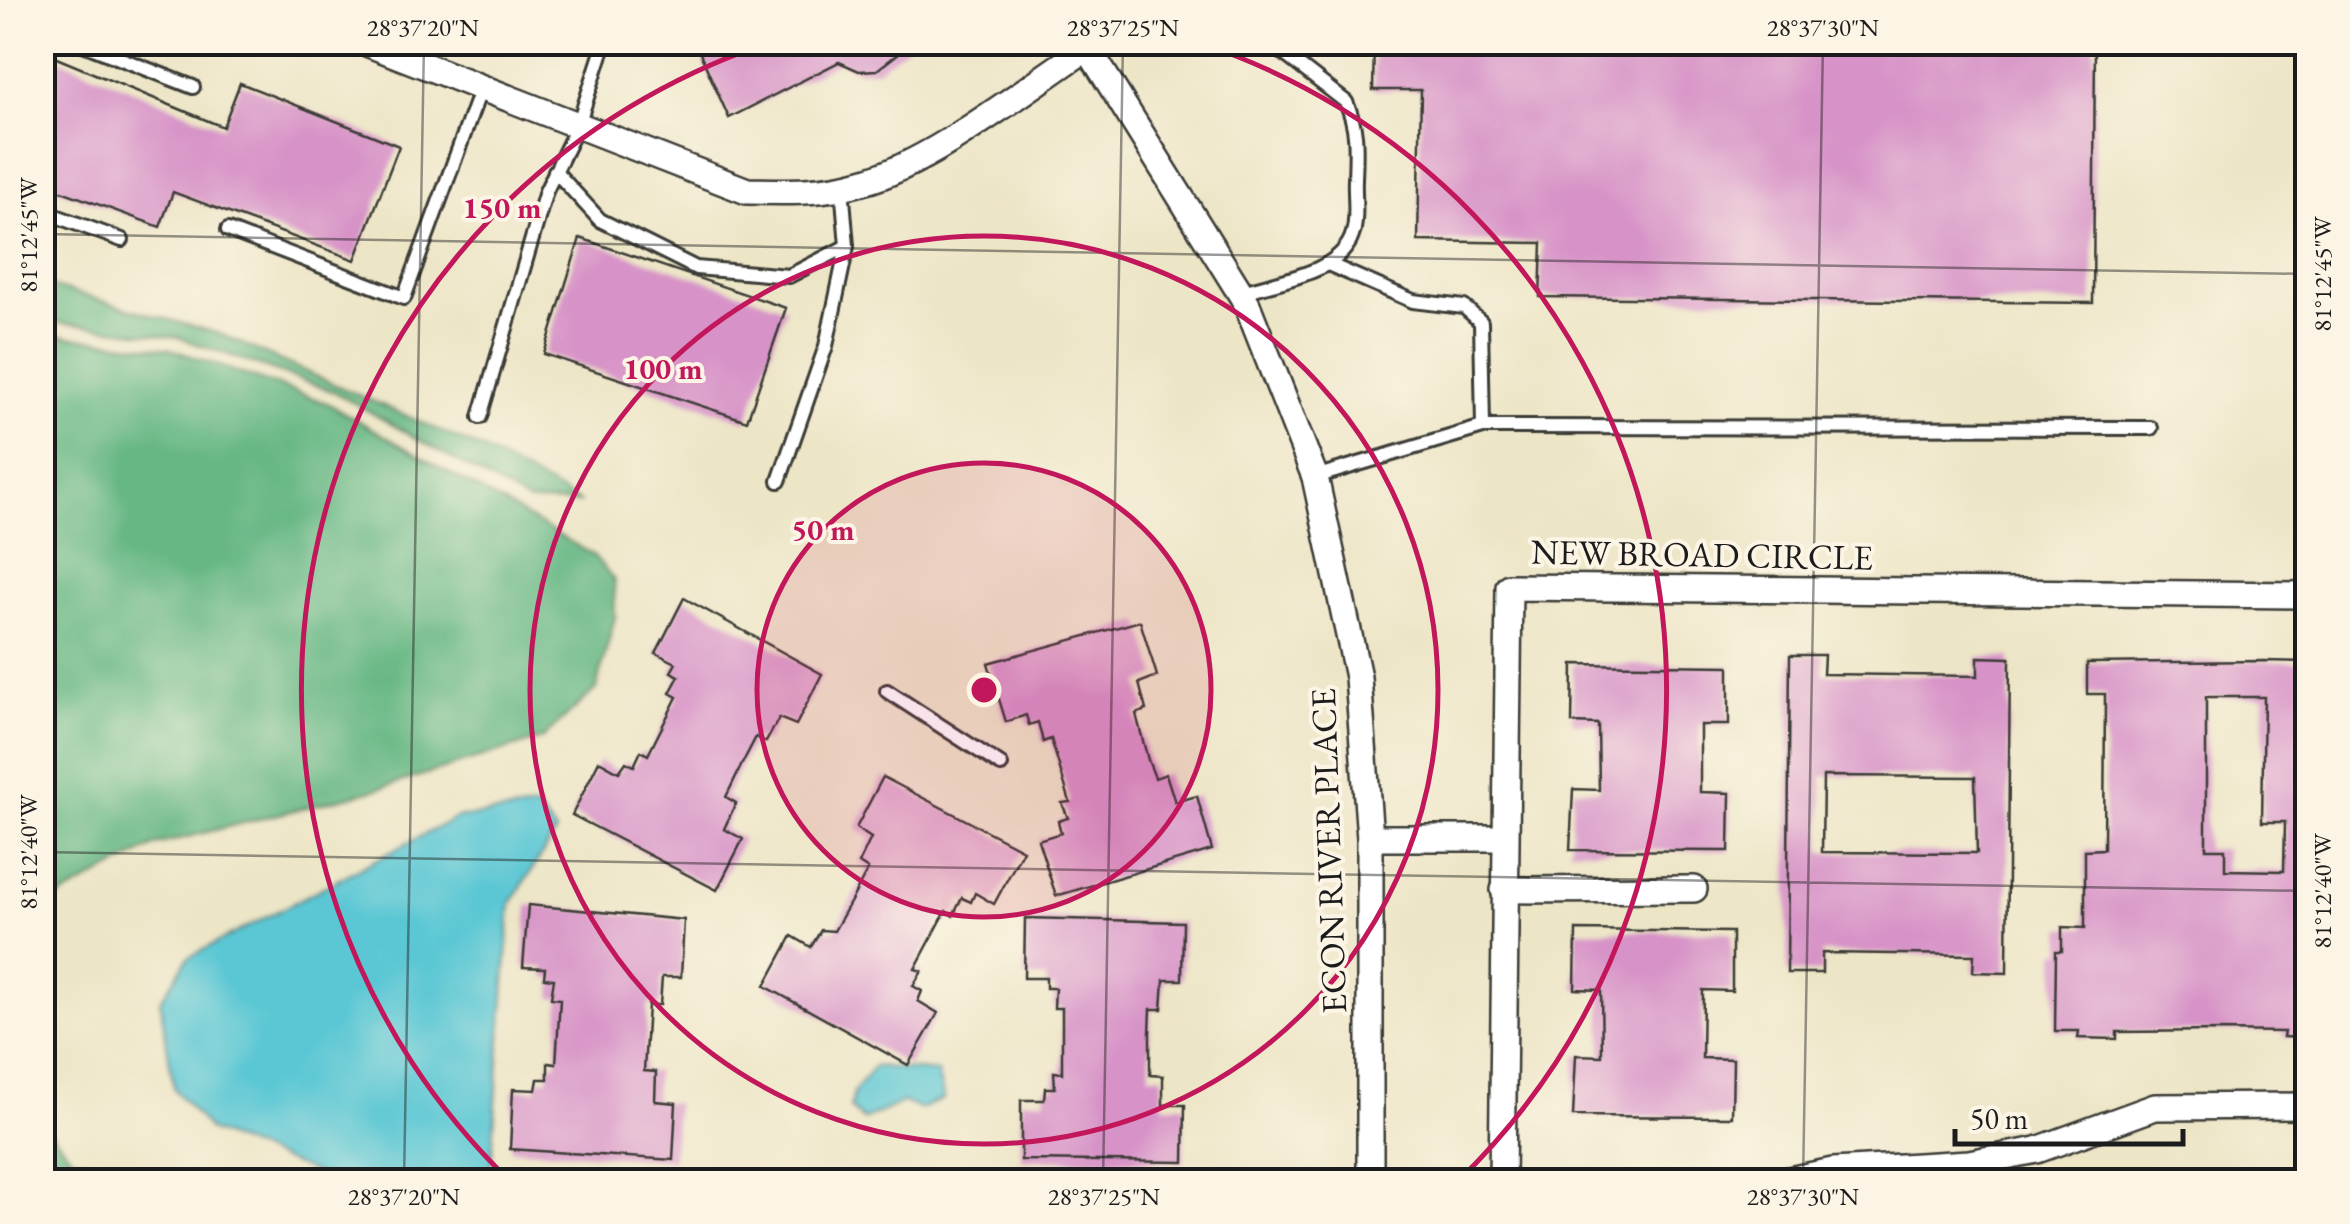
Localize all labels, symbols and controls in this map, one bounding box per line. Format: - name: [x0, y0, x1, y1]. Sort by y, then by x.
- text: 28°37'20"N: [367, 11, 479, 43]
- text: 28°37'25"N: [1067, 11, 1179, 43]
- text: 28°37'30"N: [1767, 11, 1879, 43]
- text: 81°12'45"W: [12, 176, 44, 293]
- text: 150 m: [463, 188, 541, 227]
- text: 81°12'45"W: [2306, 215, 2338, 332]
- text: 100 m: [624, 349, 702, 388]
- text: 50 m: [791, 510, 855, 549]
- street label: NEW BROAD CIRCLE: [1531, 529, 1873, 579]
- centre of rings: [966, 672, 1002, 708]
- street label: ECON RIVER PLACE: [1300, 688, 1356, 1014]
- text: 81°12'40"W: [12, 793, 44, 910]
- text: 81°12'40"W: [2306, 832, 2338, 949]
- scale bar: [1955, 1084, 2182, 1146]
- text: 50 m: [1970, 1099, 2028, 1138]
- text: 28°37'20"N: [348, 1180, 460, 1212]
- text: 28°37'25"N: [1048, 1180, 1160, 1212]
- text: 28°37'30"N: [1747, 1180, 1859, 1212]

